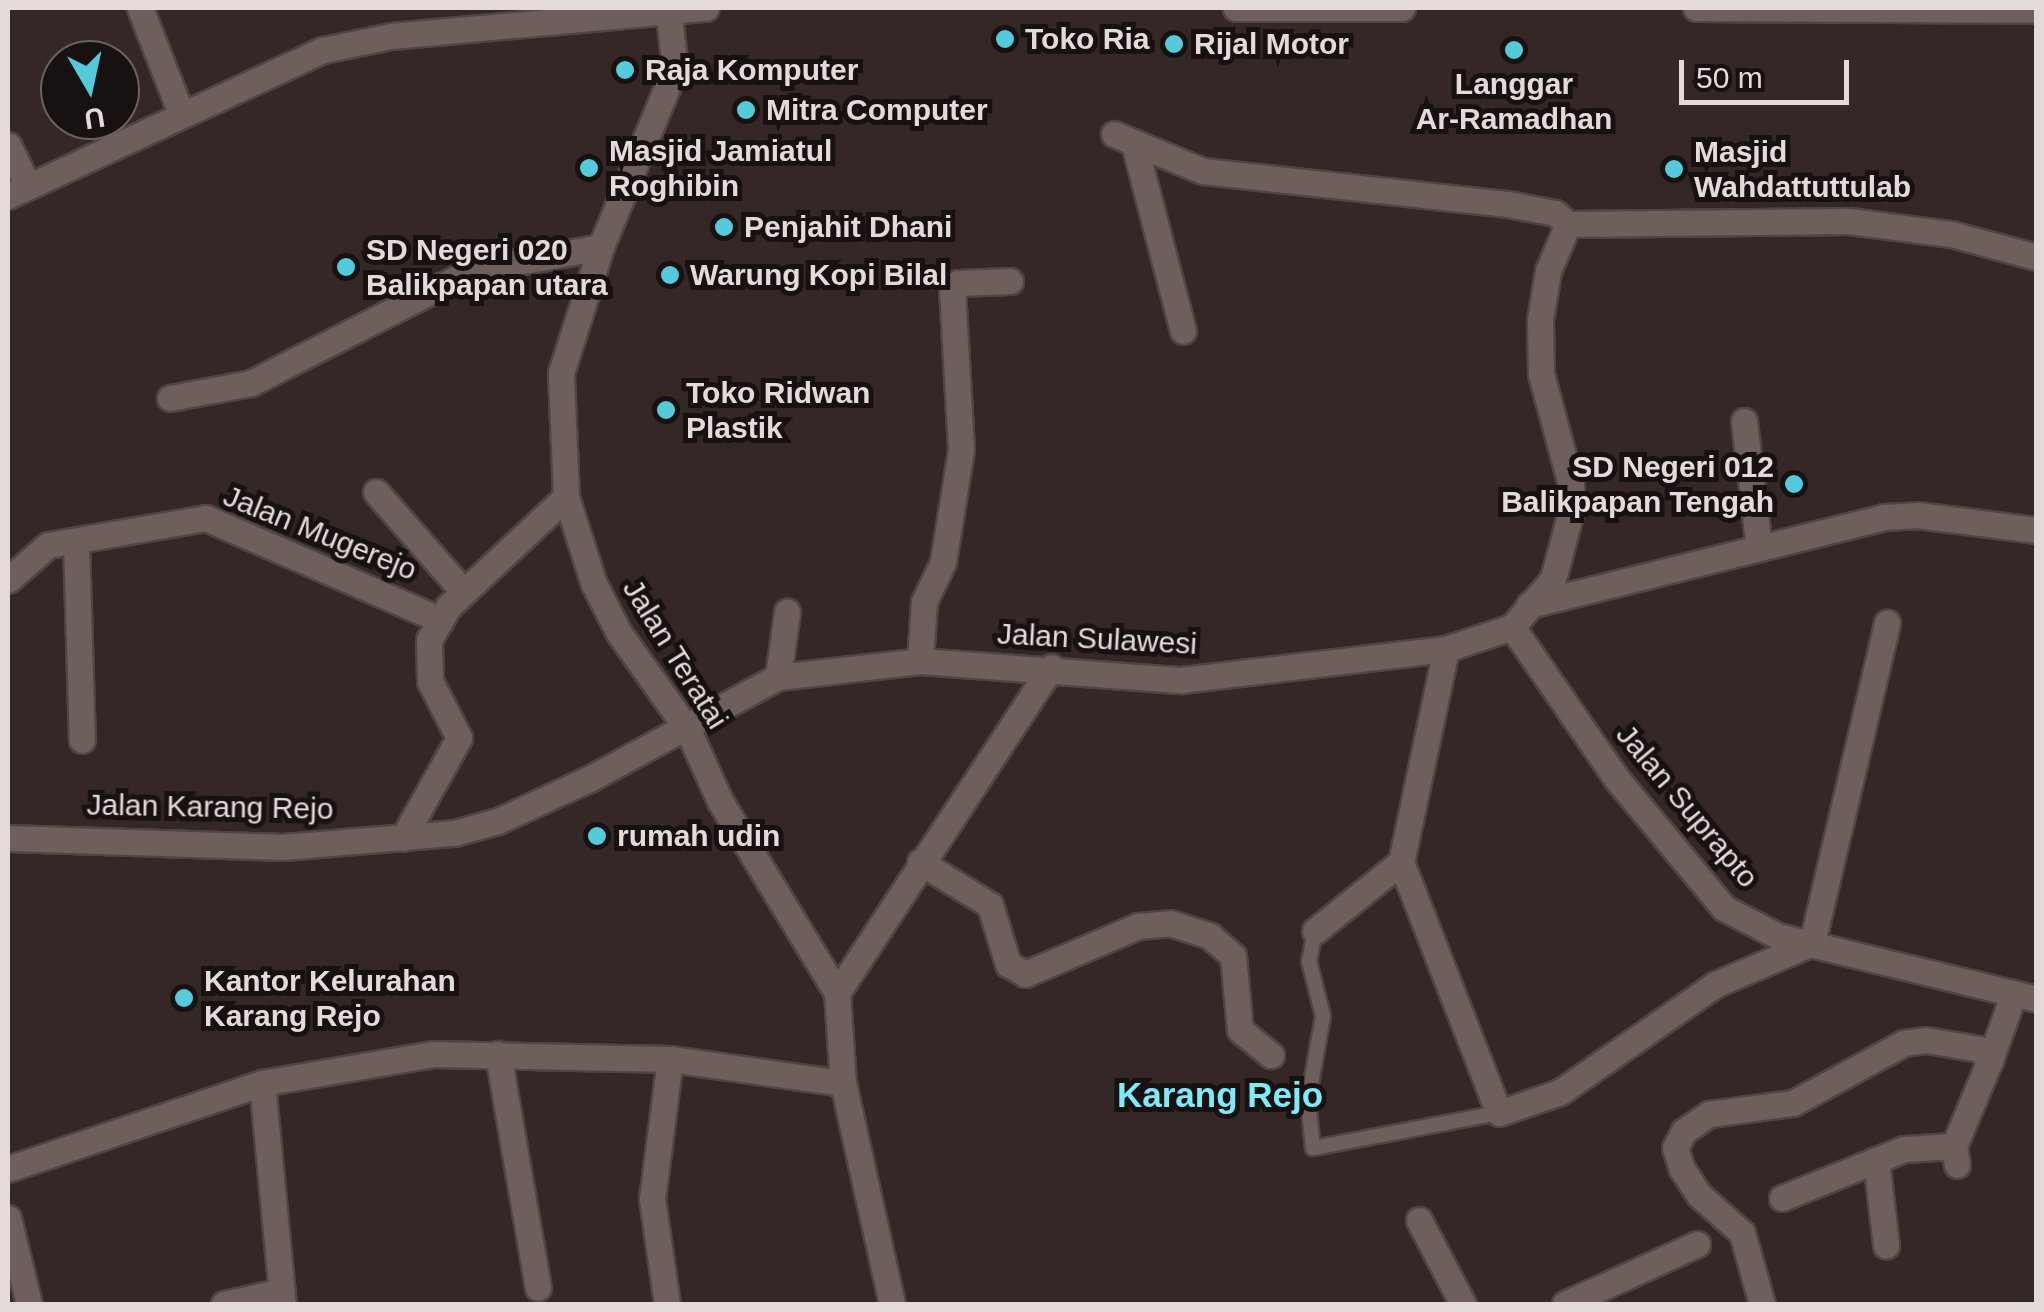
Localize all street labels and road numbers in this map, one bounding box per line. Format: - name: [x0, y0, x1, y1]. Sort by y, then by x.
- street label: Jalan Mugerejo: [218, 478, 422, 588]
- street label: Jalan Teratai: [615, 572, 735, 736]
- street label: Jalan Sulawesi: [996, 616, 1198, 662]
- street label: Jalan Suprapto: [1608, 717, 1766, 895]
- street label: Jalan Karang Rejo: [86, 787, 334, 827]

